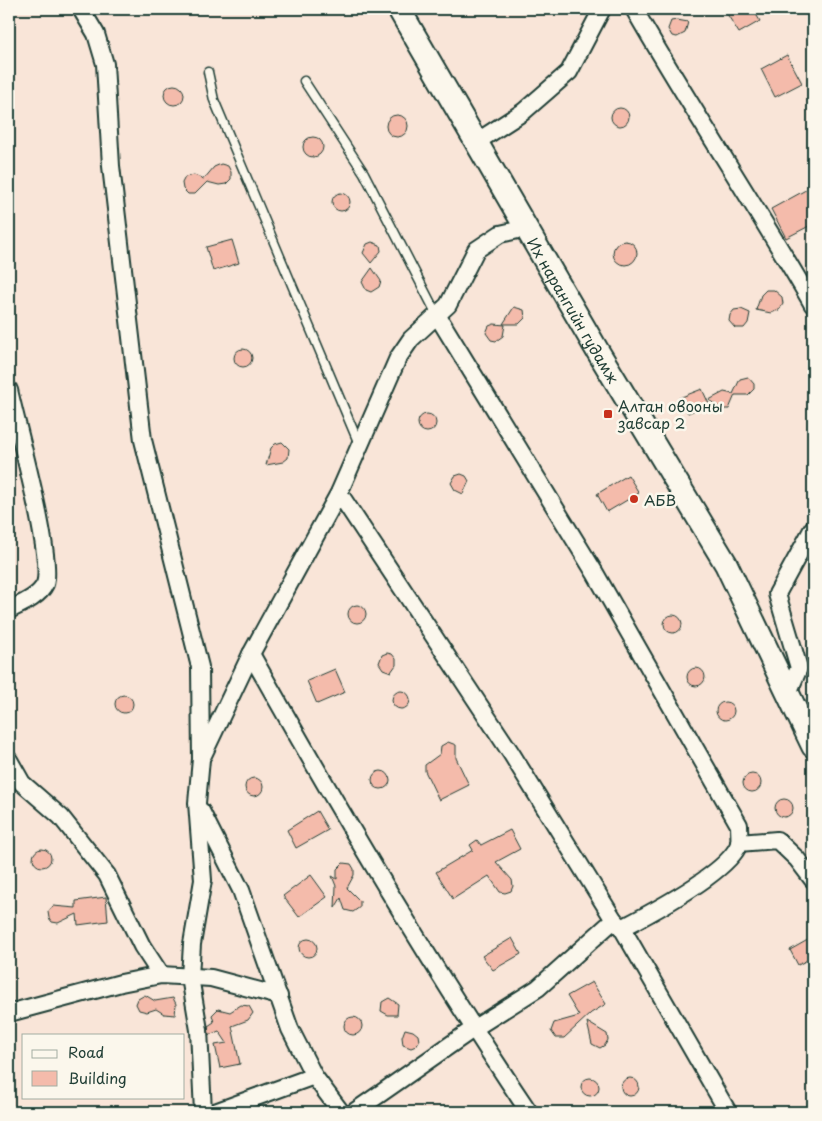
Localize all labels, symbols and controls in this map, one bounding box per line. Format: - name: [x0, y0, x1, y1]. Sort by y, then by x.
- street label: Их нарангийн гудамж: [522, 233, 626, 387]
- place label: Алтан овооны завсар 2: [617, 394, 723, 434]
- marker: Алтан овооны завсар 2: [602, 408, 614, 420]
- place label: АБВ: [644, 488, 676, 511]
- marker: АБВ: [628, 493, 640, 505]
- legend: [22, 1034, 185, 1098]
- text: Road: [68, 1040, 104, 1063]
- text: Building: [68, 1066, 127, 1089]

